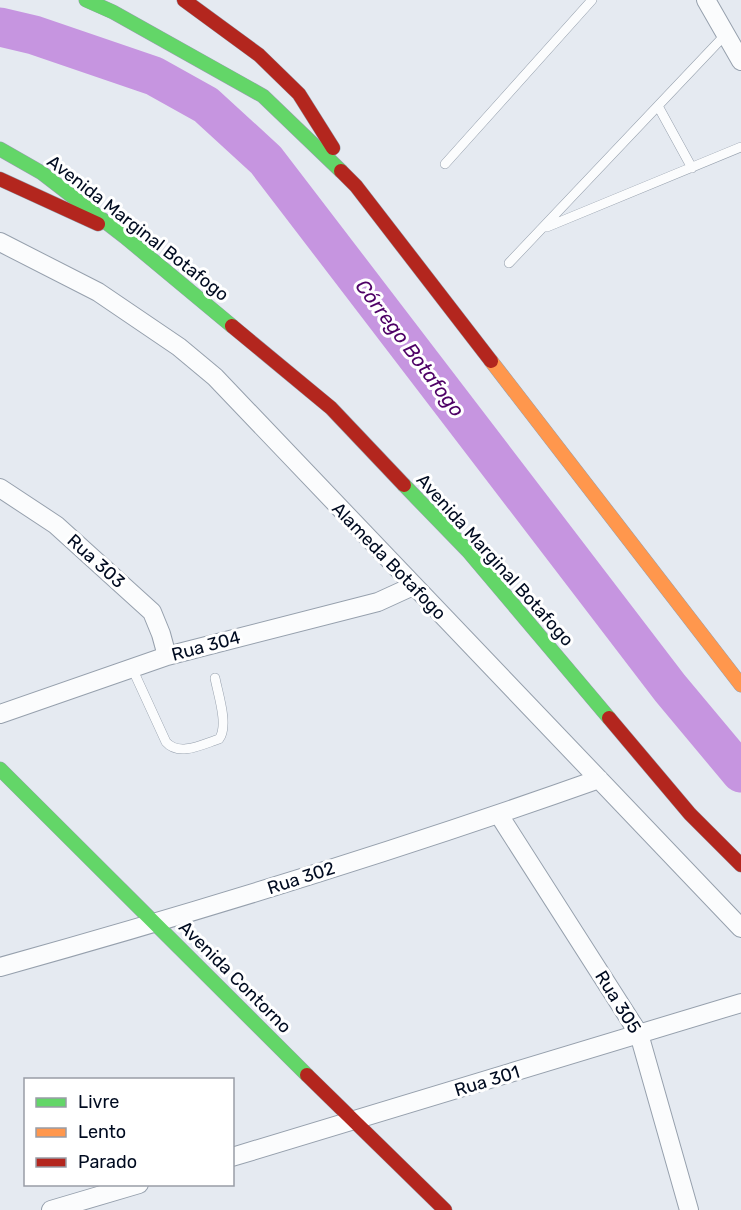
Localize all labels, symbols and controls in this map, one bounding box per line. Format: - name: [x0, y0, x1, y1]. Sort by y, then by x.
- street label: Avenida Marginal Botafogo: [43, 150, 233, 306]
- water label: Córrego Botafogo: [351, 275, 469, 421]
- street label: Avenida Marginal Botafogo: [412, 469, 578, 651]
- street label: Alameda Botafogo: [327, 498, 451, 624]
- street label: Rua 303: [63, 529, 129, 593]
- street label: Rua 304: [169, 626, 243, 666]
- street label: Rua 302: [264, 857, 338, 899]
- street label: Avenida Contorno: [174, 916, 296, 1038]
- street label: Rua 305: [590, 967, 646, 1037]
- street label: Rua 301: [452, 1061, 522, 1101]
- legend: [24, 1078, 234, 1186]
- text: Livre: [78, 1091, 119, 1113]
- text: Lento: [78, 1121, 126, 1143]
- text: Parado: [78, 1151, 137, 1173]

